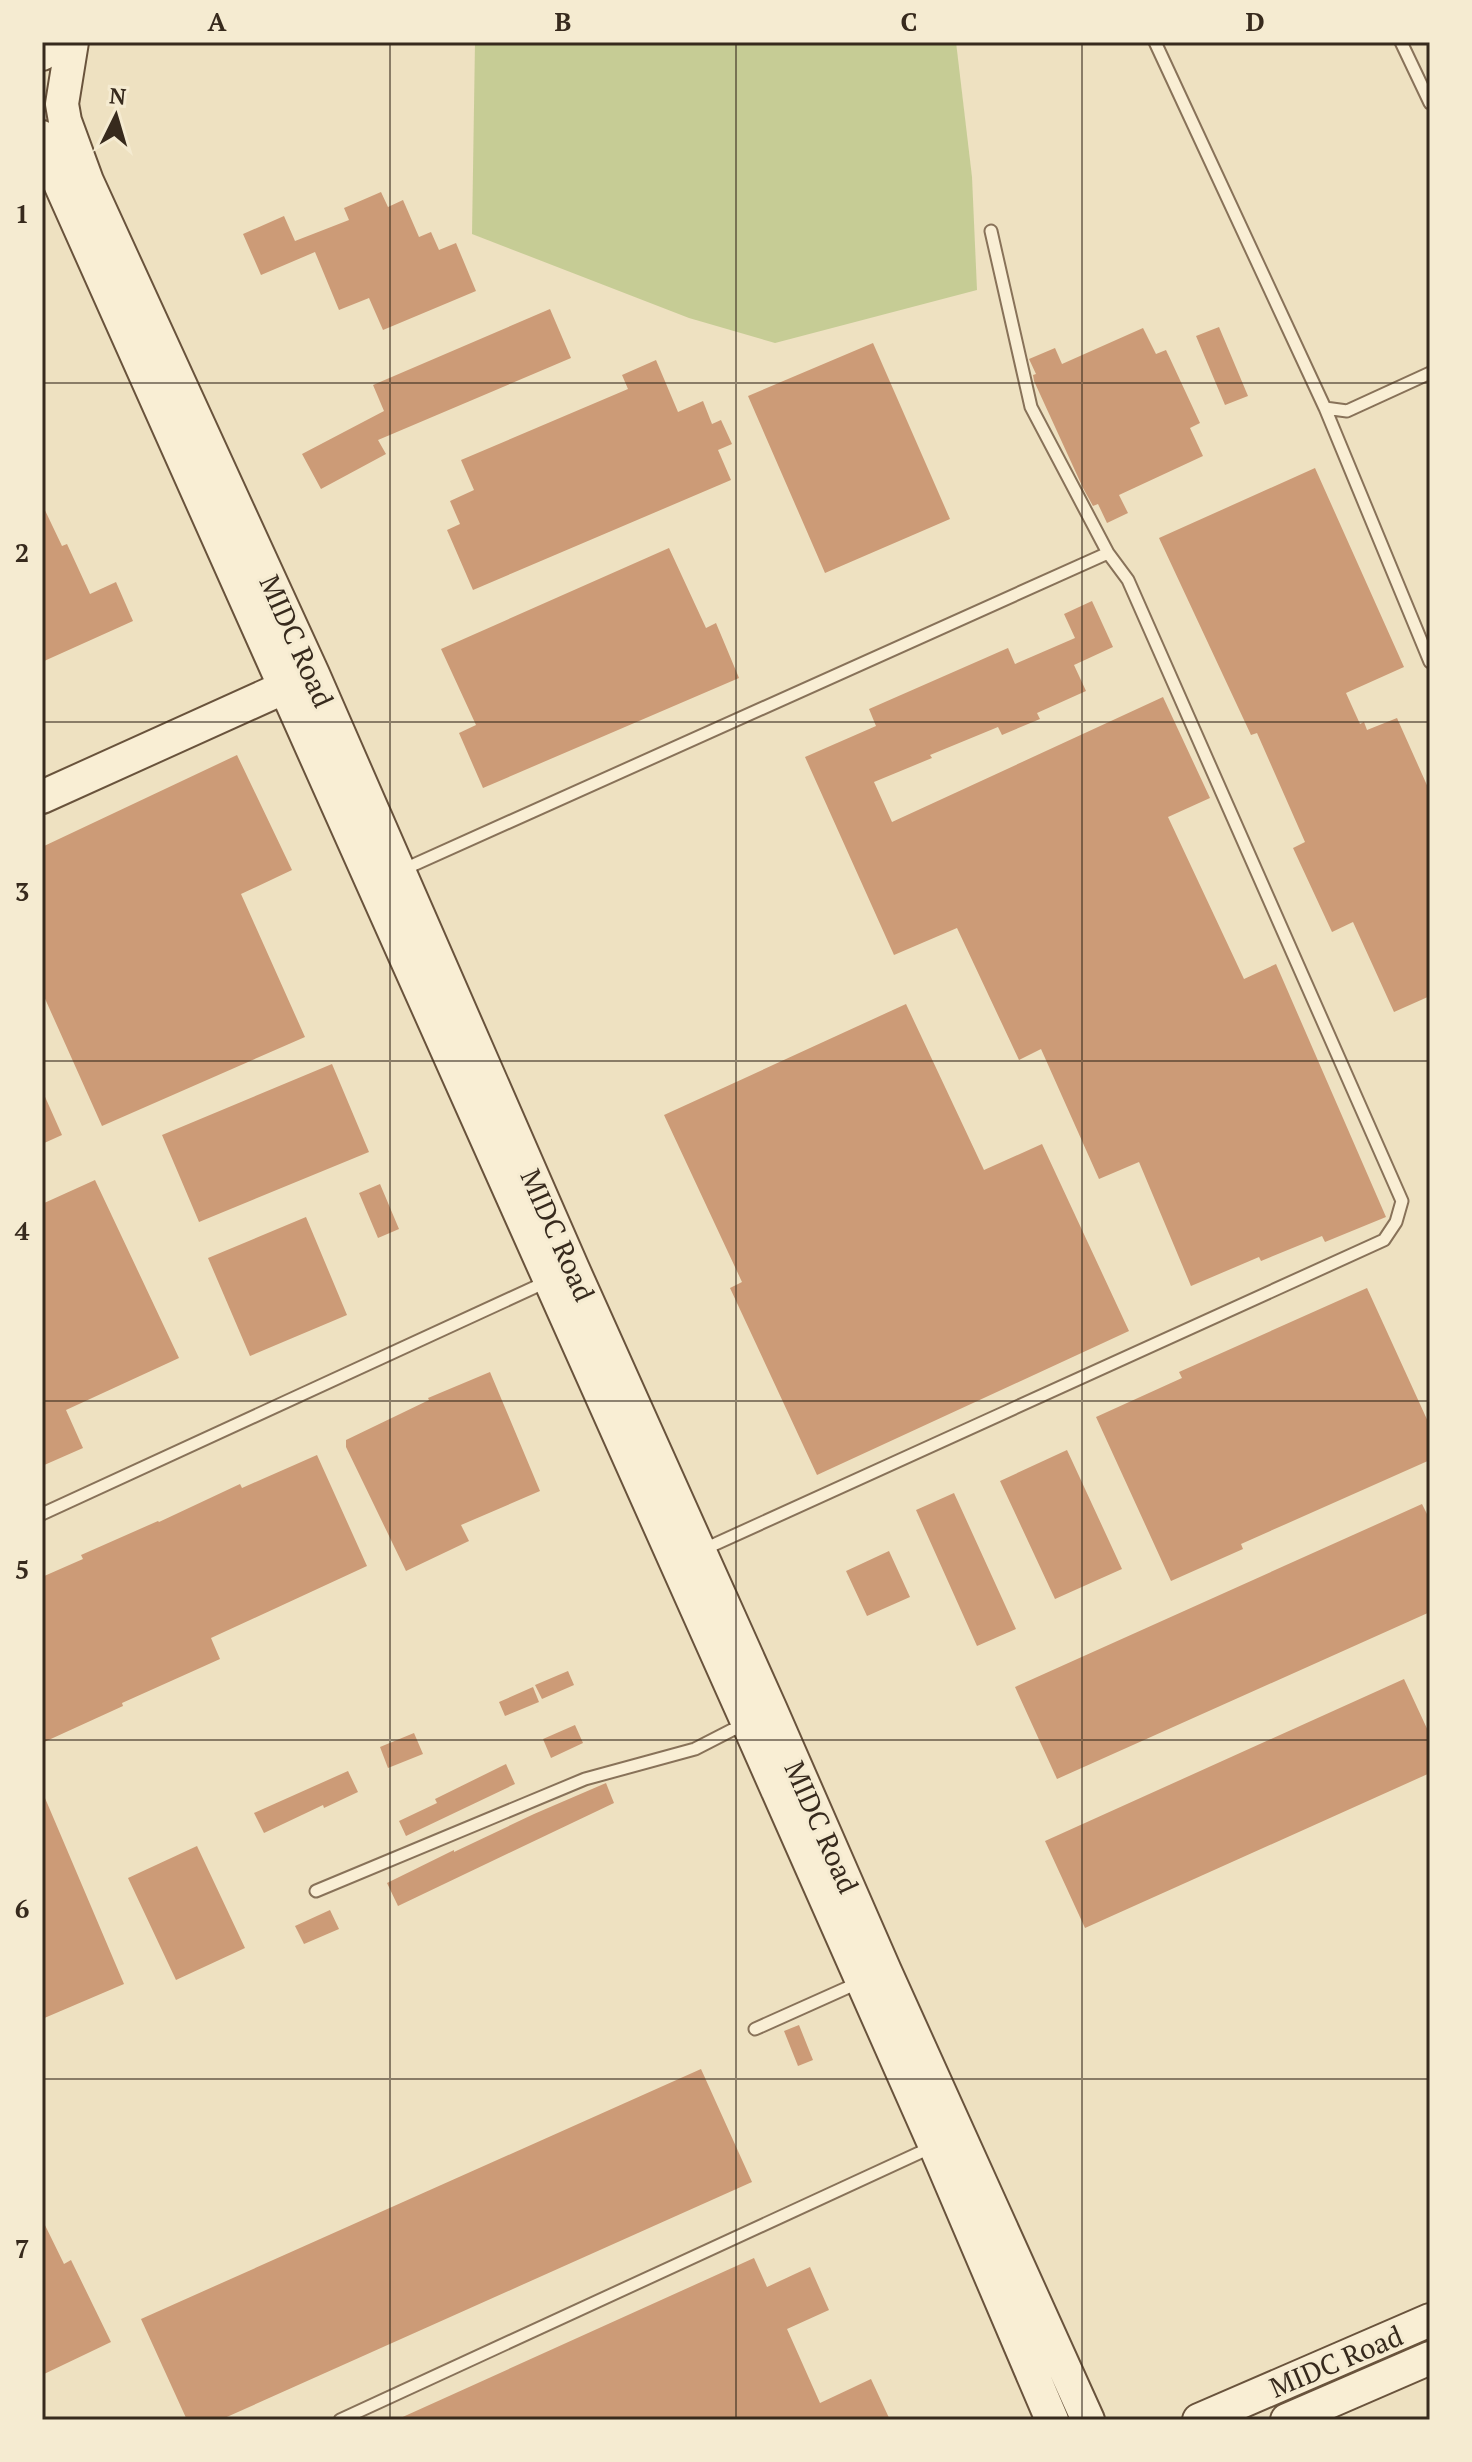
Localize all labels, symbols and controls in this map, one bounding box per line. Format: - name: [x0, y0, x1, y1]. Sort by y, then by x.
- text: A: [208, 4, 227, 38]
- text: B: [555, 4, 571, 38]
- text: C: [901, 4, 917, 38]
- text: D: [1245, 4, 1265, 38]
- north arrow: [76, 76, 156, 156]
- text: N: [108, 80, 128, 111]
- text: 1: [15, 196, 29, 230]
- text: 2: [15, 535, 29, 569]
- street label: MIDC Road: [251, 569, 343, 713]
- text: 3: [15, 874, 29, 908]
- street label: MIDC Road: [512, 1163, 604, 1307]
- text: 4: [15, 1213, 30, 1247]
- text: 5: [15, 1552, 29, 1586]
- street label: MIDC Road: [776, 1755, 868, 1899]
- text: 6: [15, 1891, 29, 1925]
- text: 7: [15, 2231, 29, 2265]
- street label: MIDC Road: [1264, 2316, 1408, 2406]

